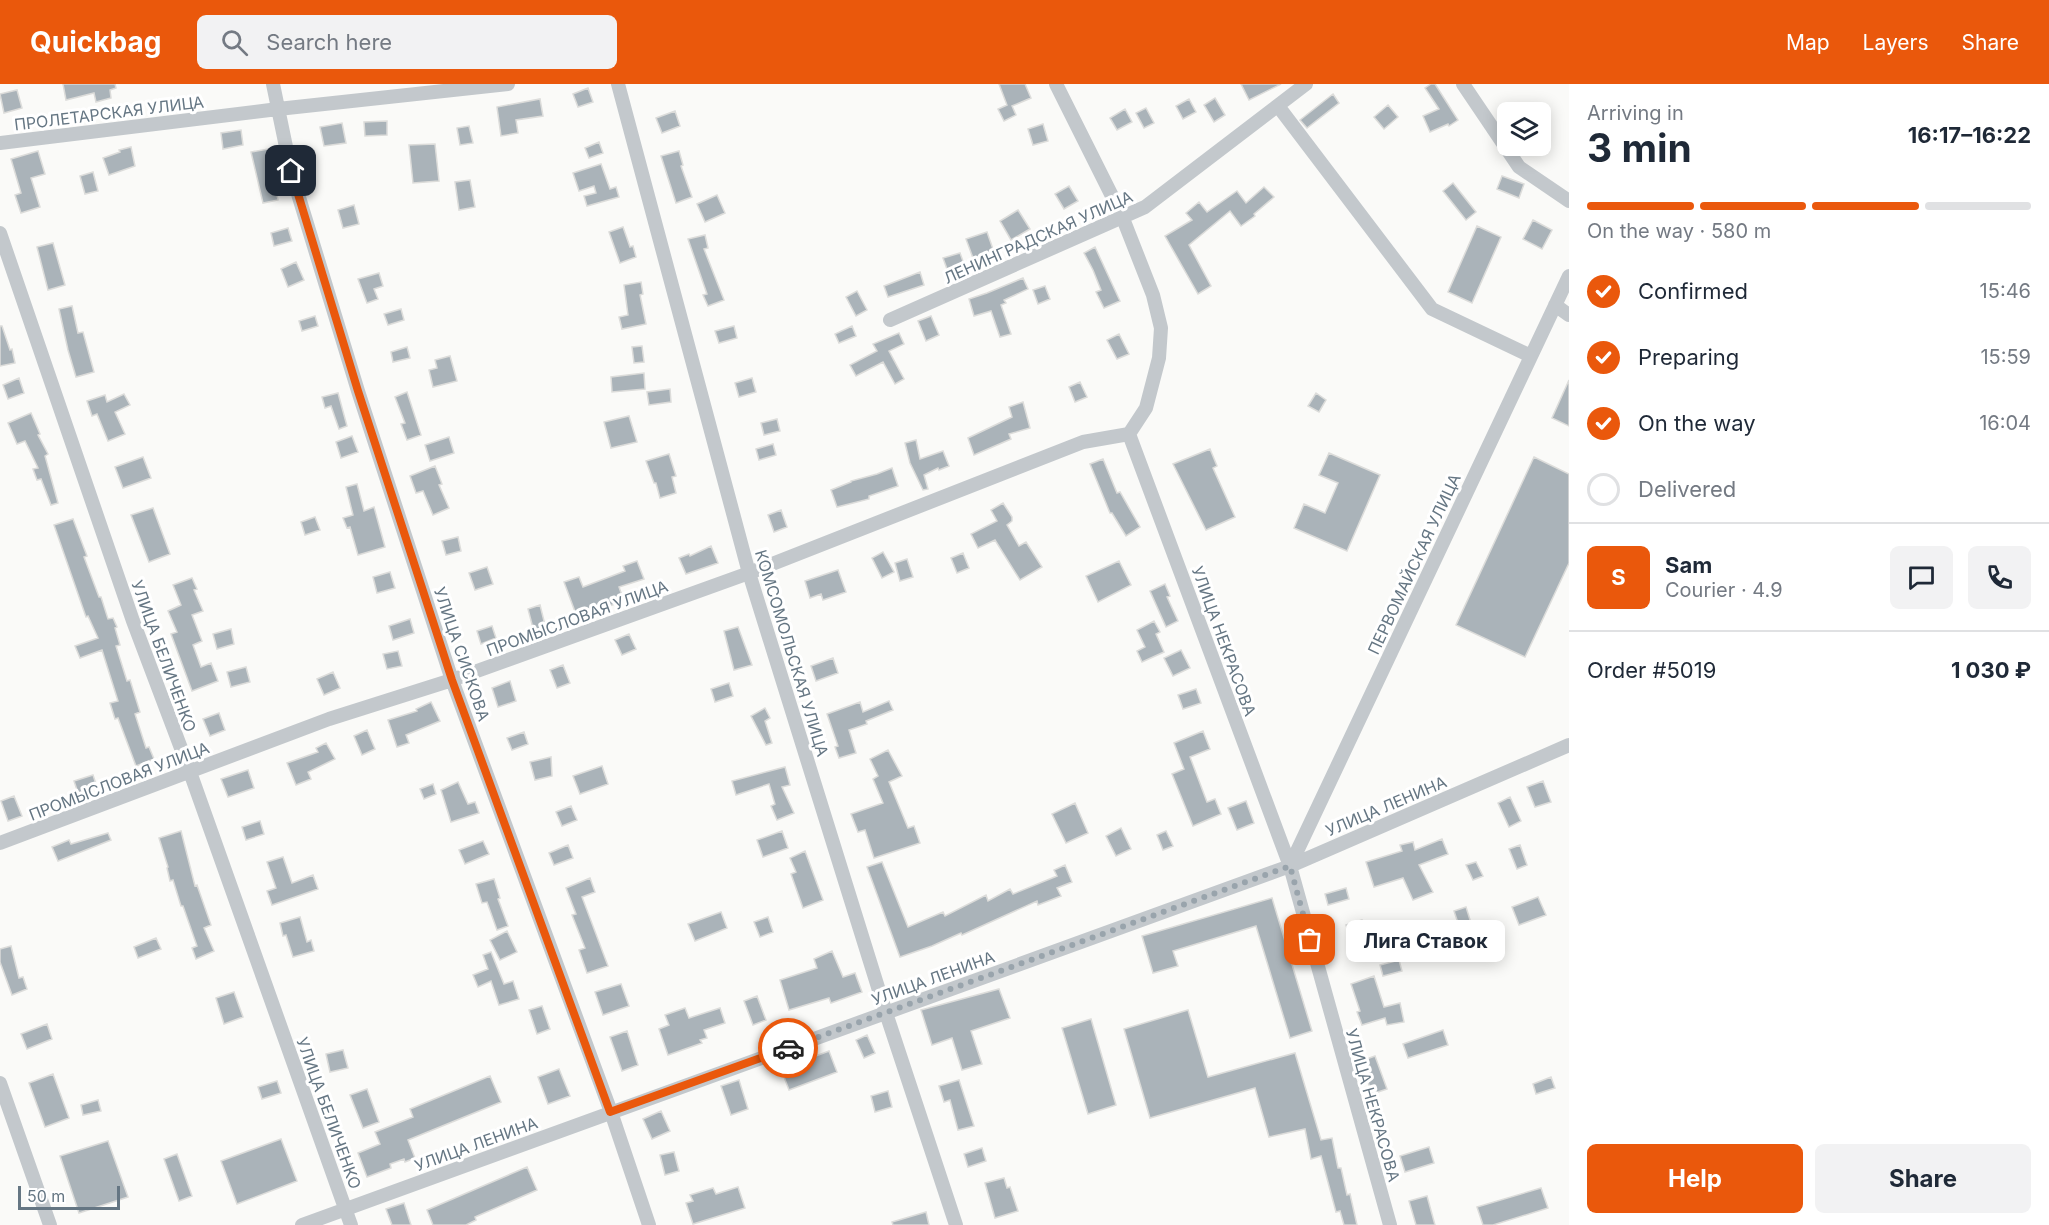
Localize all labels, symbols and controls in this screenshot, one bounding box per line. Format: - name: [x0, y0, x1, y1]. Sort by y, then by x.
- search box: [197, 15, 617, 69]
- text: Quickbag: [30, 25, 161, 59]
- icon: search: [218, 26, 251, 59]
- text: Search here: [266, 29, 392, 55]
- text: Map: [1786, 30, 1830, 55]
- text: Layers: [1863, 30, 1929, 55]
- text: Share: [1962, 30, 2019, 55]
- street label: ПРОЛЕТАРСКАЯ УЛИЦА: [13, 91, 205, 135]
- text: Arriving in: [1587, 101, 1684, 125]
- map controls: [1497, 102, 1551, 156]
- button: layers: [1497, 102, 1551, 156]
- text: 16:17–16:22: [1908, 122, 2031, 148]
- text: 3 min: [1587, 124, 1692, 171]
- pin: [265, 145, 316, 196]
- icon: home: [274, 154, 307, 187]
- street label: ЛЕНИНГРАДСКАЯ УЛИЦА: [940, 186, 1136, 288]
- text: On the way · 580 m: [1587, 219, 1771, 243]
- icon: check: [1587, 275, 1620, 308]
- text: Confirmed: [1638, 278, 1748, 304]
- text: 15:46: [1980, 279, 2031, 303]
- icon: check: [1587, 341, 1620, 374]
- text: Preparing: [1638, 344, 1739, 370]
- text: 15:59: [1980, 345, 2031, 369]
- icon: check: [1587, 407, 1620, 440]
- text: On the way: [1638, 410, 1756, 436]
- text: 16:04: [1979, 411, 2031, 435]
- street label: ПЕРВОМАЙСКАЯ УЛИЦА: [1363, 471, 1465, 657]
- text: Delivered: [1638, 476, 1736, 502]
- button: chat: [1890, 546, 1953, 609]
- button: phone: [1968, 546, 2031, 609]
- street label: КОМСОМОЛЬСКАЯ УЛИЦА: [751, 547, 833, 759]
- text: Sam: [1665, 552, 1712, 578]
- street label: УЛИЦА НЕКРАСОВА: [1188, 563, 1260, 719]
- text: S: [1611, 564, 1626, 590]
- street label: ПРОМЫСЛОВАЯ УЛИЦА: [483, 576, 671, 660]
- street label: УЛИЦА БЕЛИЧЕНКО: [127, 577, 201, 735]
- text: Courier · 4.9: [1665, 578, 1783, 602]
- street label: УЛИЦА СИСКОВА: [430, 584, 494, 724]
- text: Order #5019: [1587, 657, 1716, 683]
- text: 1 030 ₽: [1951, 657, 2031, 683]
- street label: ПРОМЫСЛОВАЯ УЛИЦА: [26, 737, 212, 825]
- street label: УЛИЦА ЛЕНИНА: [1322, 771, 1450, 841]
- pin: [1284, 914, 1335, 965]
- callout: Лига Ставок: [1346, 919, 1505, 961]
- icon: bag: [1293, 923, 1326, 956]
- text: Лига Ставок: [1363, 929, 1488, 953]
- street label: УЛИЦА ЛЕНИНА: [869, 946, 997, 1010]
- courier: [758, 1018, 818, 1078]
- street label: УЛИЦА НЕКРАСОВА: [1342, 1026, 1404, 1184]
- icon: car: [772, 1032, 805, 1065]
- street label: УЛИЦА БЕЛИЧЕНКО: [292, 1034, 366, 1192]
- street label: УЛИЦА ЛЕНИНА: [412, 1112, 540, 1176]
- button: Help: [1587, 1144, 1803, 1213]
- button: Share: [1815, 1144, 2031, 1213]
- scale bar: [18, 1183, 120, 1210]
- text: 50 m: [27, 1186, 65, 1206]

